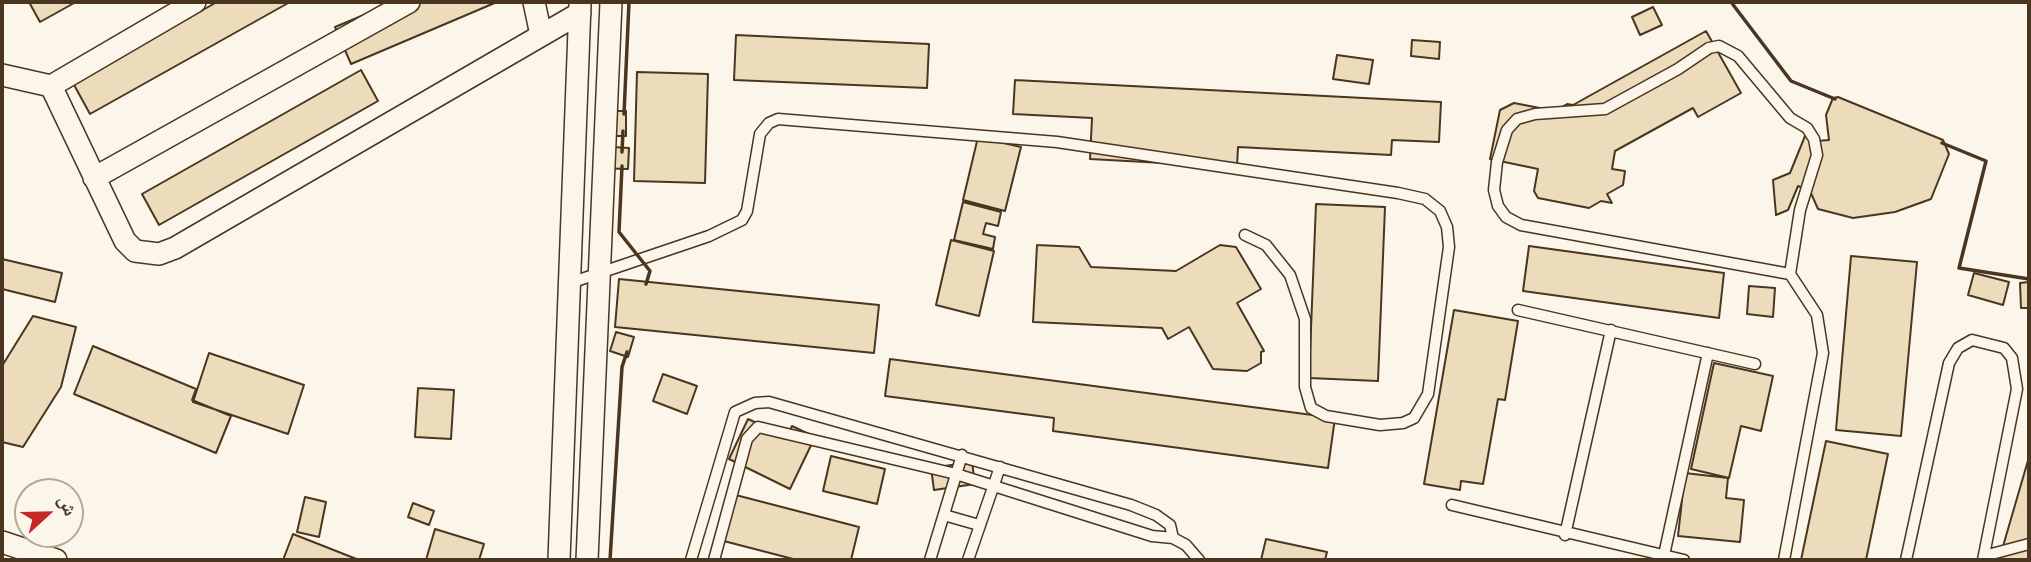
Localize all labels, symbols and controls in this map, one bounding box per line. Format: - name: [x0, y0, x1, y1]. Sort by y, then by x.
- north arrow: [14, 478, 84, 548]
- text: ش: [51, 491, 83, 520]

